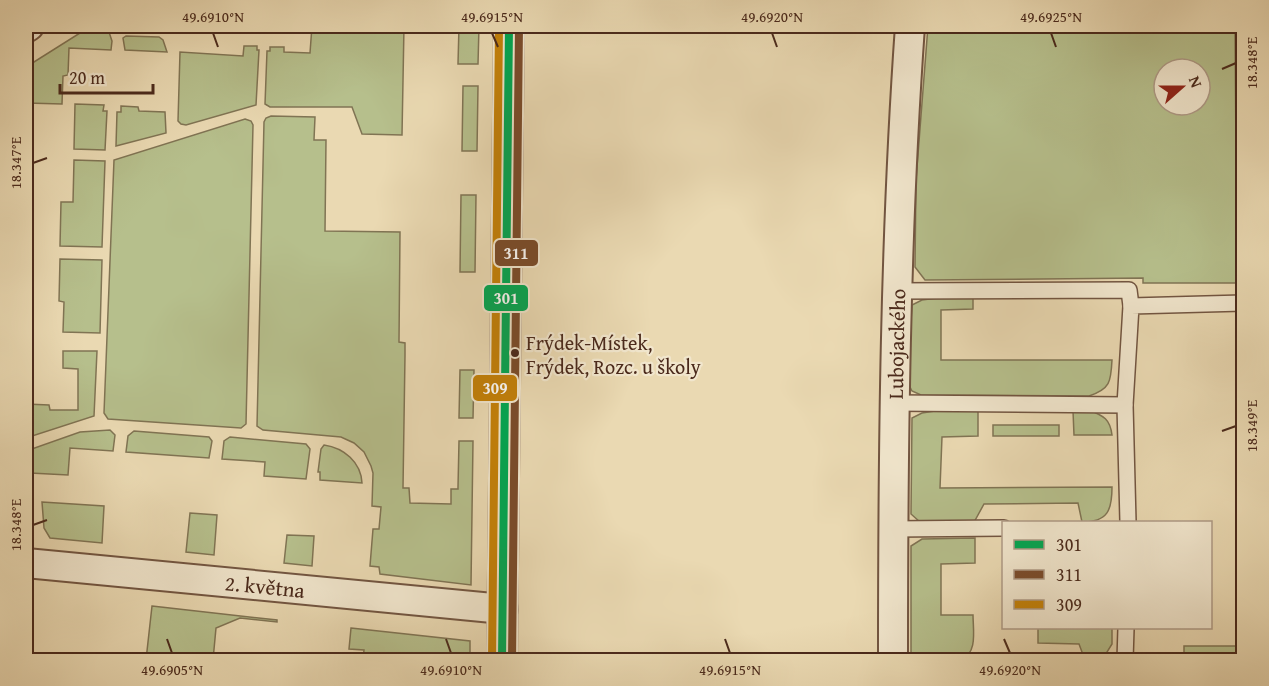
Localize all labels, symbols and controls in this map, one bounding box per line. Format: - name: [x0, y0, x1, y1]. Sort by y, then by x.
- text: 49.6910°N: [182, 6, 244, 27]
- text: 49.6915°N: [461, 6, 523, 27]
- text: 49.6920°N: [741, 6, 803, 27]
- text: 49.6925°N: [1020, 6, 1082, 27]
- text: 18.348°E: [1241, 36, 1262, 89]
- scale bar: [60, 57, 153, 95]
- north arrow: [1152, 57, 1212, 117]
- text: 20 m: [69, 64, 105, 91]
- text: N: [1183, 72, 1209, 91]
- text: 18.347°E: [5, 136, 26, 189]
- line badge: 311: [494, 239, 539, 267]
- text: 311: [504, 241, 528, 265]
- line badge: 301: [483, 284, 529, 312]
- text: 301: [494, 286, 518, 310]
- street label: Lubojackého: [879, 288, 913, 400]
- place label: Frýdek-Místek, Frýdek, Rozc. u školy: [526, 328, 701, 381]
- marker: Frýdek-Místek, Frýdek, Rozc. u školy: [509, 347, 521, 359]
- line badge: 309: [472, 374, 518, 402]
- text: 309: [483, 376, 507, 400]
- text: 18.349°E: [1241, 399, 1262, 452]
- text: 18.348°E: [5, 498, 26, 551]
- legend: [1002, 521, 1212, 629]
- text: 301: [1056, 531, 1082, 558]
- text: 311: [1056, 561, 1082, 588]
- street label: 2. května: [224, 567, 306, 605]
- text: 309: [1056, 591, 1082, 618]
- text: 49.6905°N: [141, 659, 203, 680]
- text: 49.6910°N: [420, 659, 482, 680]
- text: 49.6915°N: [699, 659, 761, 680]
- text: 49.6920°N: [979, 659, 1041, 680]

